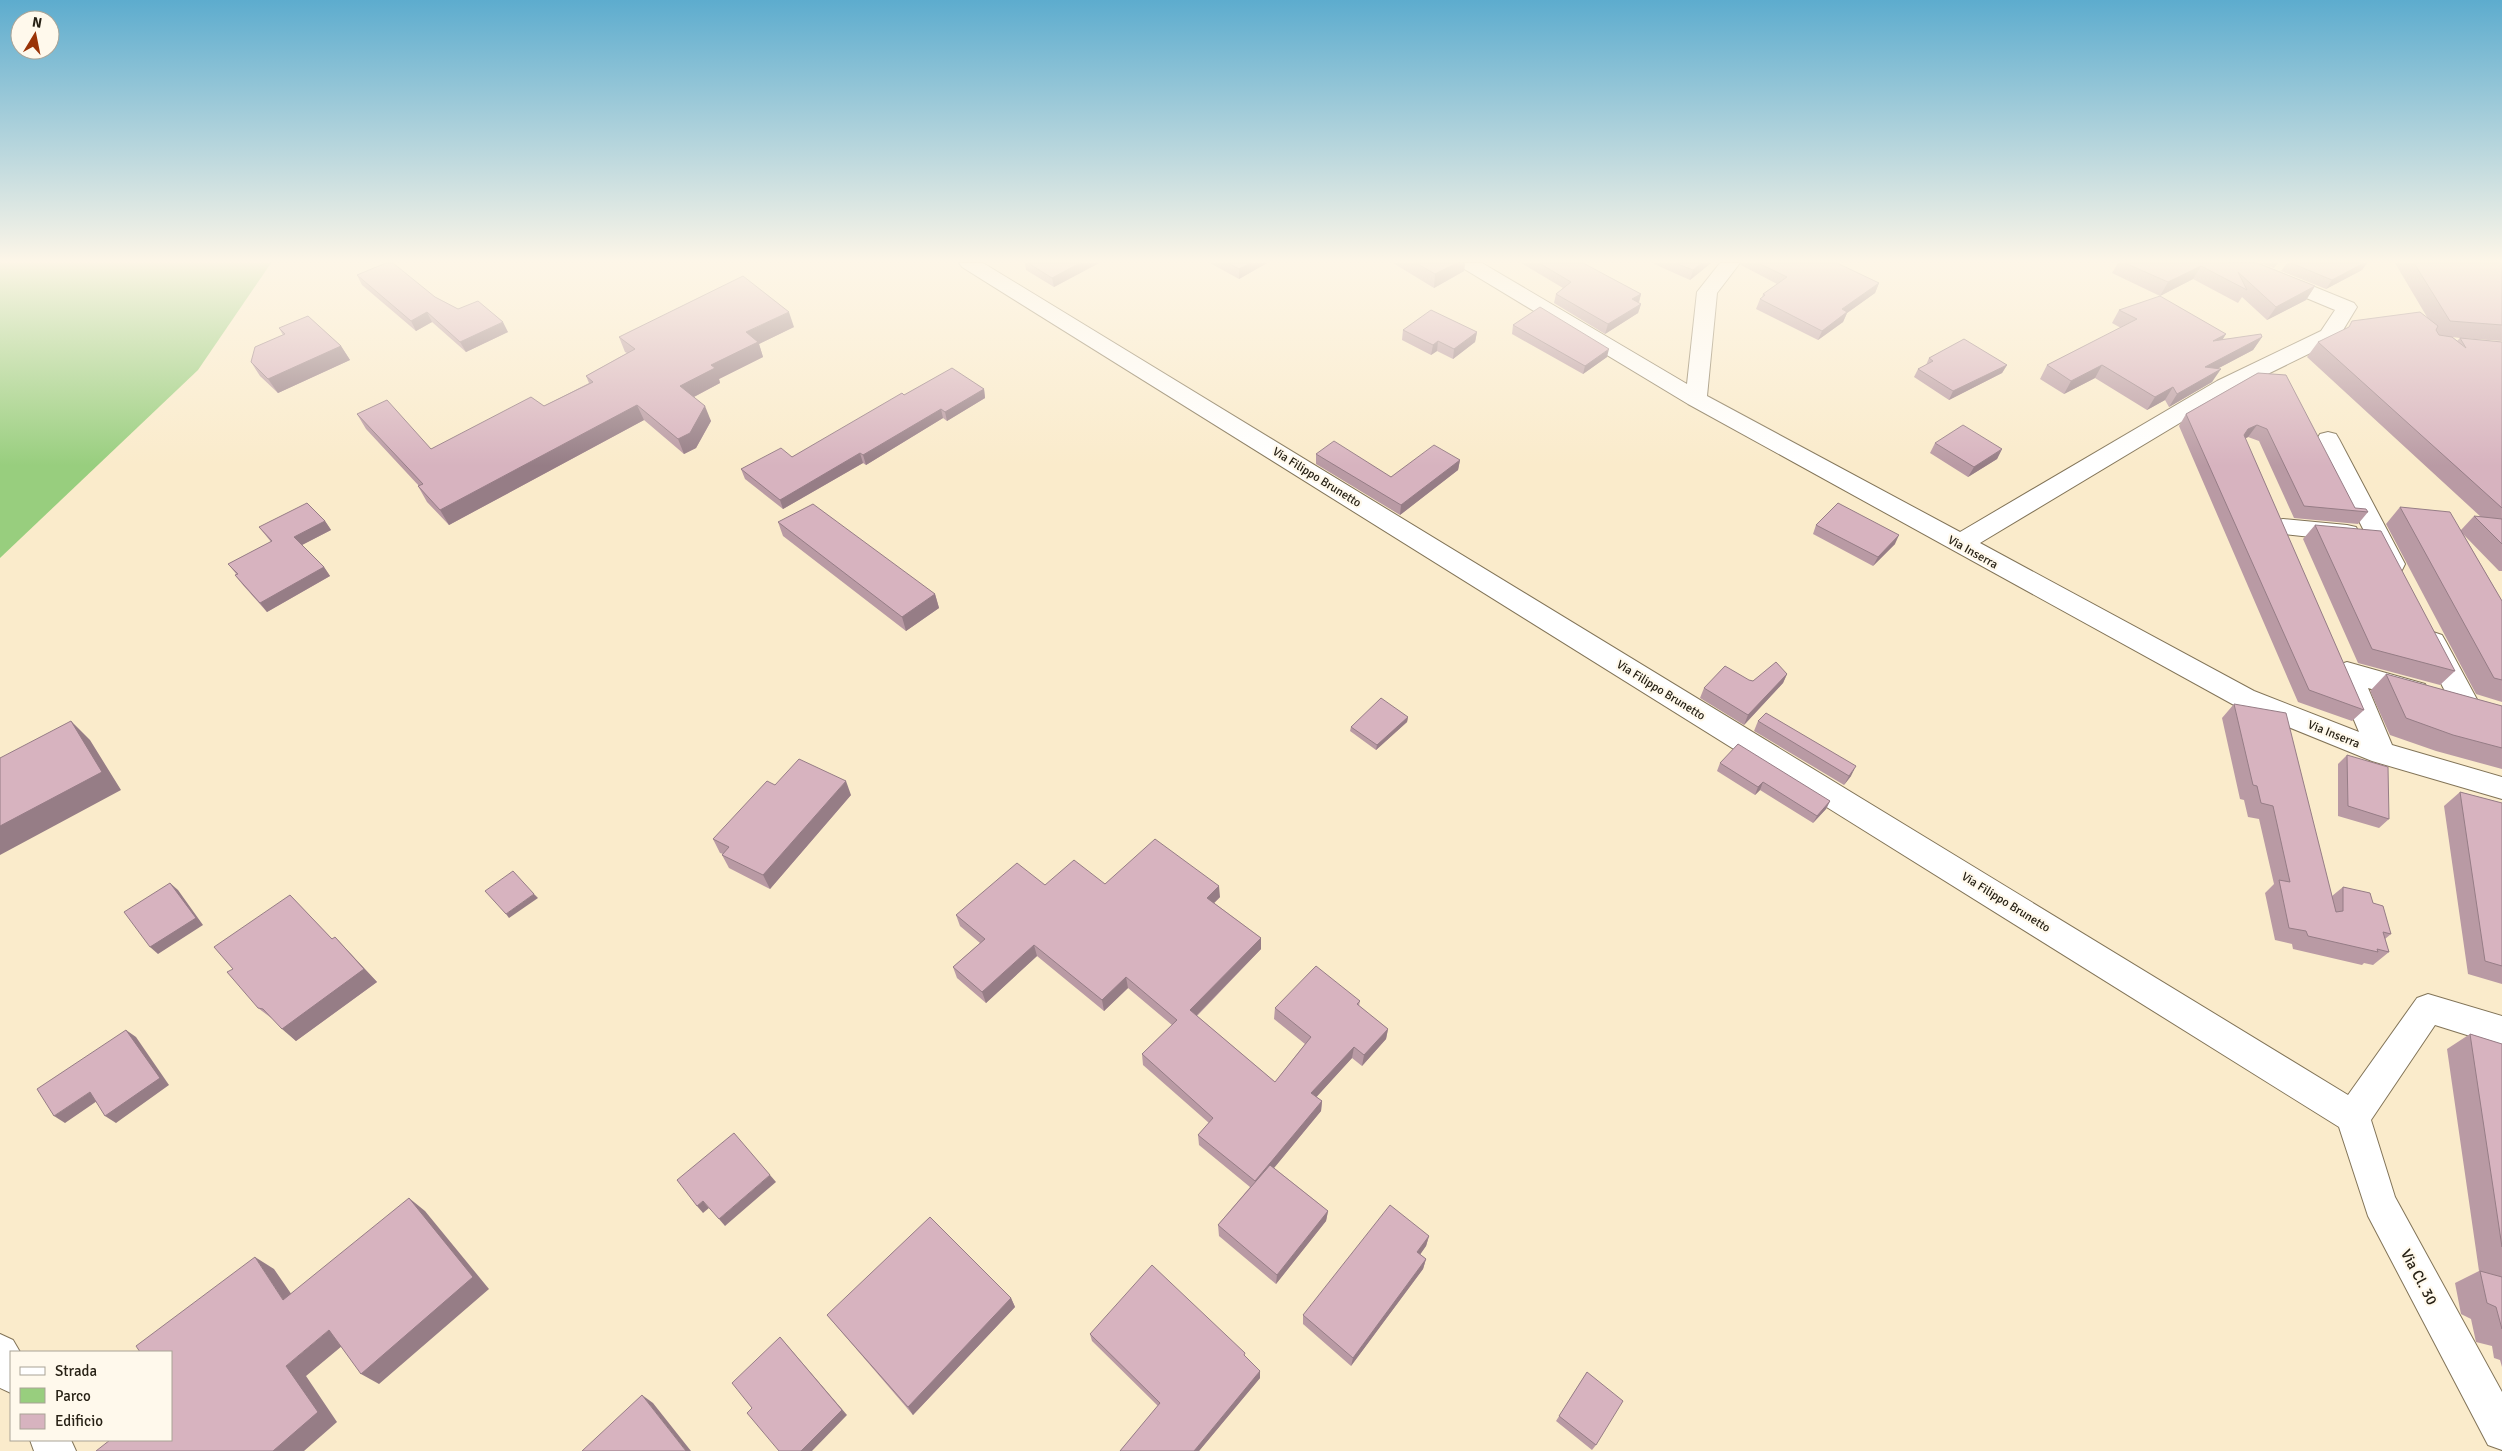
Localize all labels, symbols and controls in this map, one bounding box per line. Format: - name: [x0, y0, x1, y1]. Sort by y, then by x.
- north arrow: [10, 10, 60, 60]
- text: N: [31, 13, 43, 32]
- street label: Via Filippo Brunetto: [1270, 444, 1364, 511]
- street label: Via Inserra: [1945, 533, 2000, 572]
- street label: Via Filippo Brunetto: [1614, 657, 1708, 724]
- street label: Via Inserra: [2305, 717, 2362, 752]
- street label: Via Filippo Brunetto: [1959, 869, 2053, 936]
- street label: Via Cl. 30: [2397, 1246, 2441, 1308]
- legend: [10, 1351, 172, 1441]
- text: Strada: [55, 1362, 97, 1380]
- text: Parco: [55, 1387, 91, 1405]
- text: Edificio: [55, 1412, 103, 1430]

